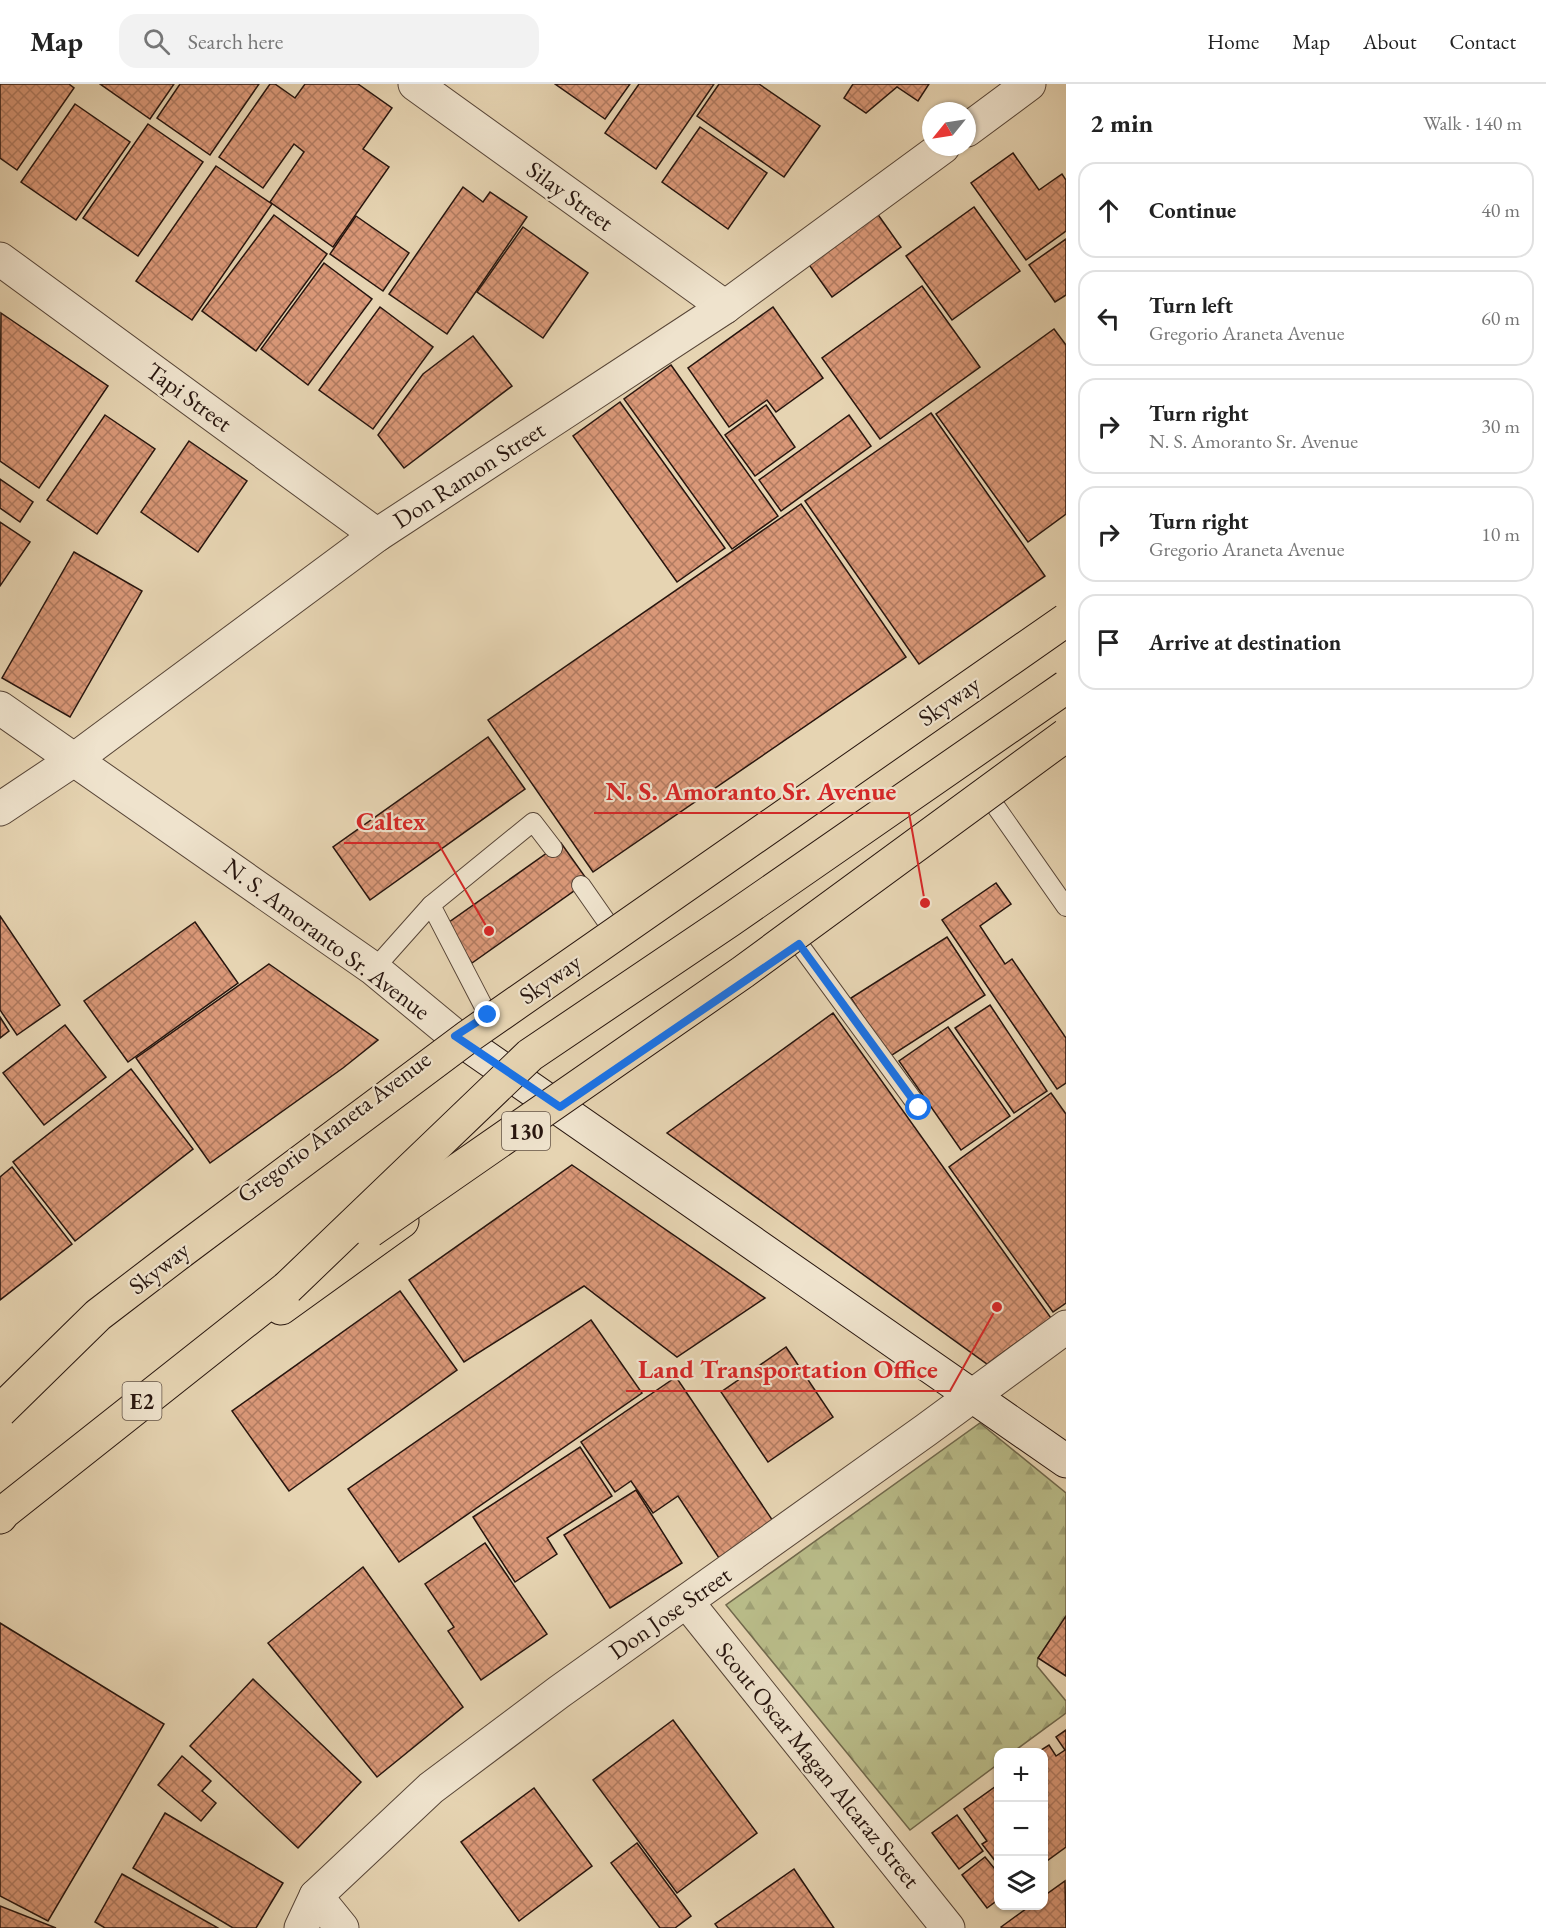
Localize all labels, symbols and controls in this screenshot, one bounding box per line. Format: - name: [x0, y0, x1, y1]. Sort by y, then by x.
- search box: [119, 14, 539, 68]
- text: Map: [30, 23, 83, 59]
- icon: search: [140, 25, 173, 58]
- text: Search here: [188, 27, 283, 56]
- text: Home: [1207, 28, 1259, 55]
- text: Map: [1292, 28, 1330, 55]
- text: About: [1363, 28, 1416, 55]
- text: Contact: [1449, 28, 1516, 55]
- north arrow: [922, 102, 976, 156]
- text: 2 min: [1090, 106, 1153, 140]
- text: Walk · 140 m: [1423, 110, 1522, 136]
- street label: Silay Street: [521, 154, 620, 238]
- icon: ahead: [1092, 194, 1125, 227]
- text: Continue: [1149, 196, 1236, 225]
- text: 40 m: [1481, 197, 1520, 223]
- text: Turn left: [1149, 291, 1233, 320]
- icon: left: [1092, 302, 1125, 335]
- text: 60 m: [1481, 305, 1520, 331]
- text: Gregorio Araneta Avenue: [1149, 320, 1345, 346]
- street label: Tapi Street: [140, 355, 239, 439]
- text: Turn right: [1149, 399, 1248, 428]
- icon: right: [1092, 410, 1125, 443]
- text: 30 m: [1481, 413, 1520, 439]
- street label: Don Ramon Street: [387, 414, 551, 535]
- text: N. S. Amoranto Sr. Avenue: [1149, 428, 1358, 454]
- text: Turn right: [1149, 507, 1248, 536]
- icon: right: [1092, 518, 1125, 551]
- text: 10 m: [1481, 521, 1520, 547]
- text: Gregorio Araneta Avenue: [1149, 536, 1345, 562]
- icon: arrive: [1092, 626, 1125, 659]
- text: Arrive at destination: [1149, 628, 1341, 657]
- street label: Skyway: [912, 668, 986, 733]
- callout: N. S. Amoranto Sr. Avenue: [594, 769, 909, 813]
- text: N. S. Amoranto Sr. Avenue: [606, 774, 897, 808]
- callout: Caltex: [344, 799, 438, 843]
- text: Caltex: [356, 804, 426, 838]
- street label: N. S. Amoranto Sr. Avenue: [218, 851, 437, 1026]
- street label: Skyway: [513, 946, 587, 1011]
- route end: [474, 1001, 500, 1027]
- street label: Gregorio Araneta Avenue: [231, 1044, 437, 1210]
- route start: [905, 1094, 931, 1120]
- road number: 130: [502, 1112, 550, 1150]
- street label: Skyway: [122, 1234, 196, 1301]
- callout: Land Transportation Office: [626, 1347, 950, 1391]
- text: Land Transportation Office: [638, 1352, 938, 1386]
- road number: E2: [122, 1382, 162, 1420]
- street label: Don Jose Street: [603, 1559, 737, 1666]
- street label: Scout Oscar Magan Alcaraz Street: [709, 1635, 928, 1895]
- map controls: [994, 1748, 1048, 1910]
- button: +: [994, 1748, 1048, 1802]
- button: −: [994, 1802, 1048, 1856]
- button: layers: [994, 1856, 1048, 1910]

